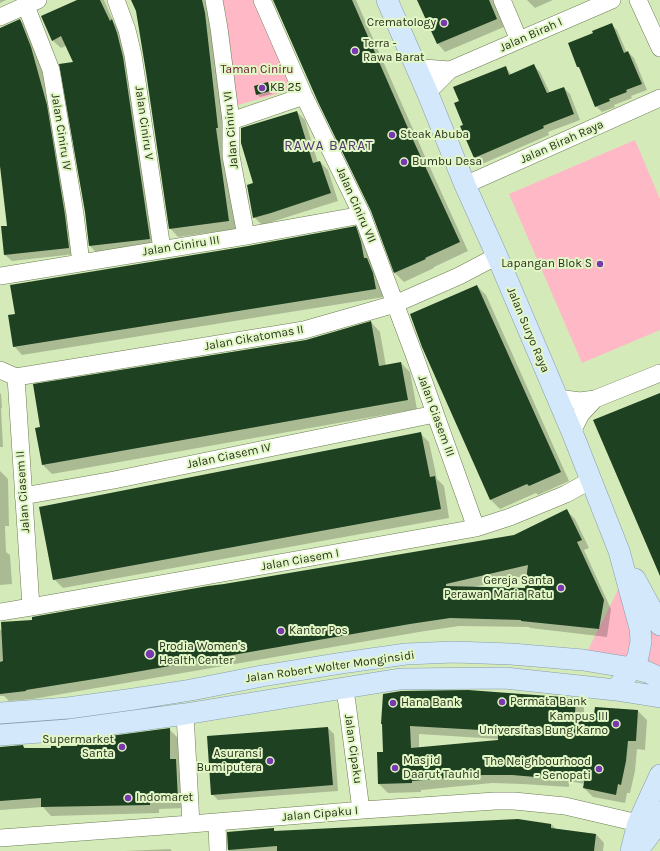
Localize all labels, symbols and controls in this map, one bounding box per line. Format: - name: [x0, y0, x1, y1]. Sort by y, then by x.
- street label: Jalan Birah I: [497, 15, 565, 55]
- place label: Crematology: [367, 16, 436, 30]
- marker: Crematology: [439, 18, 449, 28]
- place label: Terra - Rawa Barat: [363, 37, 425, 65]
- marker: Terra - Rawa Barat: [350, 46, 360, 56]
- park label: Taman Ciniru: [221, 63, 293, 77]
- place label: KB 25: [270, 81, 301, 95]
- marker: KB 25: [257, 83, 267, 93]
- street label: Jalan Ciniru V: [132, 85, 156, 161]
- street label: Jalan Ciniru VI: [220, 91, 242, 169]
- street label: Jalan Ciniru IV: [48, 92, 74, 172]
- street label: Jalan Birah Raya: [518, 117, 606, 167]
- place label: Steak Abuba: [400, 128, 469, 142]
- marker: Steak Abuba: [387, 130, 397, 140]
- district label: RAWA BARAT: [284, 138, 374, 154]
- place label: Bumbu Desa: [412, 155, 482, 169]
- marker: Bumbu Desa: [399, 157, 409, 167]
- street label: Jalan Ciniru VII: [333, 165, 379, 245]
- street label: Jalan Ciniru III: [141, 233, 221, 259]
- place label: Lapangan Blok S: [501, 257, 592, 271]
- marker: Lapangan Blok S: [595, 259, 605, 269]
- street label: Jalan Suryo Raya: [503, 285, 553, 375]
- street label: Jalan Cikatomas II: [203, 322, 305, 354]
- street label: Jalan Ciasem III: [415, 373, 457, 459]
- street label: Jalan Ciasem IV: [186, 440, 272, 472]
- street label: Jalan Ciasem II: [13, 450, 33, 534]
- street label: Jalan Ciasem I: [260, 546, 340, 574]
- place label: Gereja Santa Perawan Maria Ratu: [444, 574, 553, 602]
- marker: Gereja Santa Perawan Maria Ratu: [556, 583, 566, 593]
- place label: Kantor Pos: [289, 624, 348, 638]
- marker: Kantor Pos: [276, 626, 286, 636]
- place label: Prodia Women's Health Center: [159, 640, 246, 668]
- marker: Prodia Women's Health Center: [144, 648, 156, 660]
- street label: Jalan Robert Wolter Monginsidi: [245, 648, 415, 686]
- place label: Permata Bank: [510, 695, 587, 709]
- place label: Hana Bank: [401, 696, 460, 710]
- marker: Permata Bank: [497, 697, 507, 707]
- marker: Hana Bank: [388, 698, 398, 708]
- place label: Kampus III Universitas Bung Karno: [479, 710, 608, 738]
- street label: Jalan Cipaku: [341, 713, 365, 785]
- marker: Kampus III Universitas Bung Karno: [611, 719, 621, 729]
- place label: Supermarket Santa: [42, 733, 114, 761]
- marker: Supermarket Santa: [117, 742, 127, 752]
- place label: Asuransi Bumiputera: [197, 747, 262, 775]
- place label: Masjid Daarut Tauhid: [403, 754, 480, 782]
- place label: The Neighbourhood - Senopati: [484, 755, 591, 783]
- marker: Asuransi Bumiputera: [265, 756, 275, 766]
- marker: Masjid Daarut Tauhid: [390, 763, 400, 773]
- marker: The Neighbourhood - Senopati: [594, 764, 604, 774]
- place label: Indomaret: [136, 791, 193, 805]
- marker: Indomaret: [123, 793, 133, 803]
- street label: Jalan Cipaku I: [281, 804, 359, 824]

